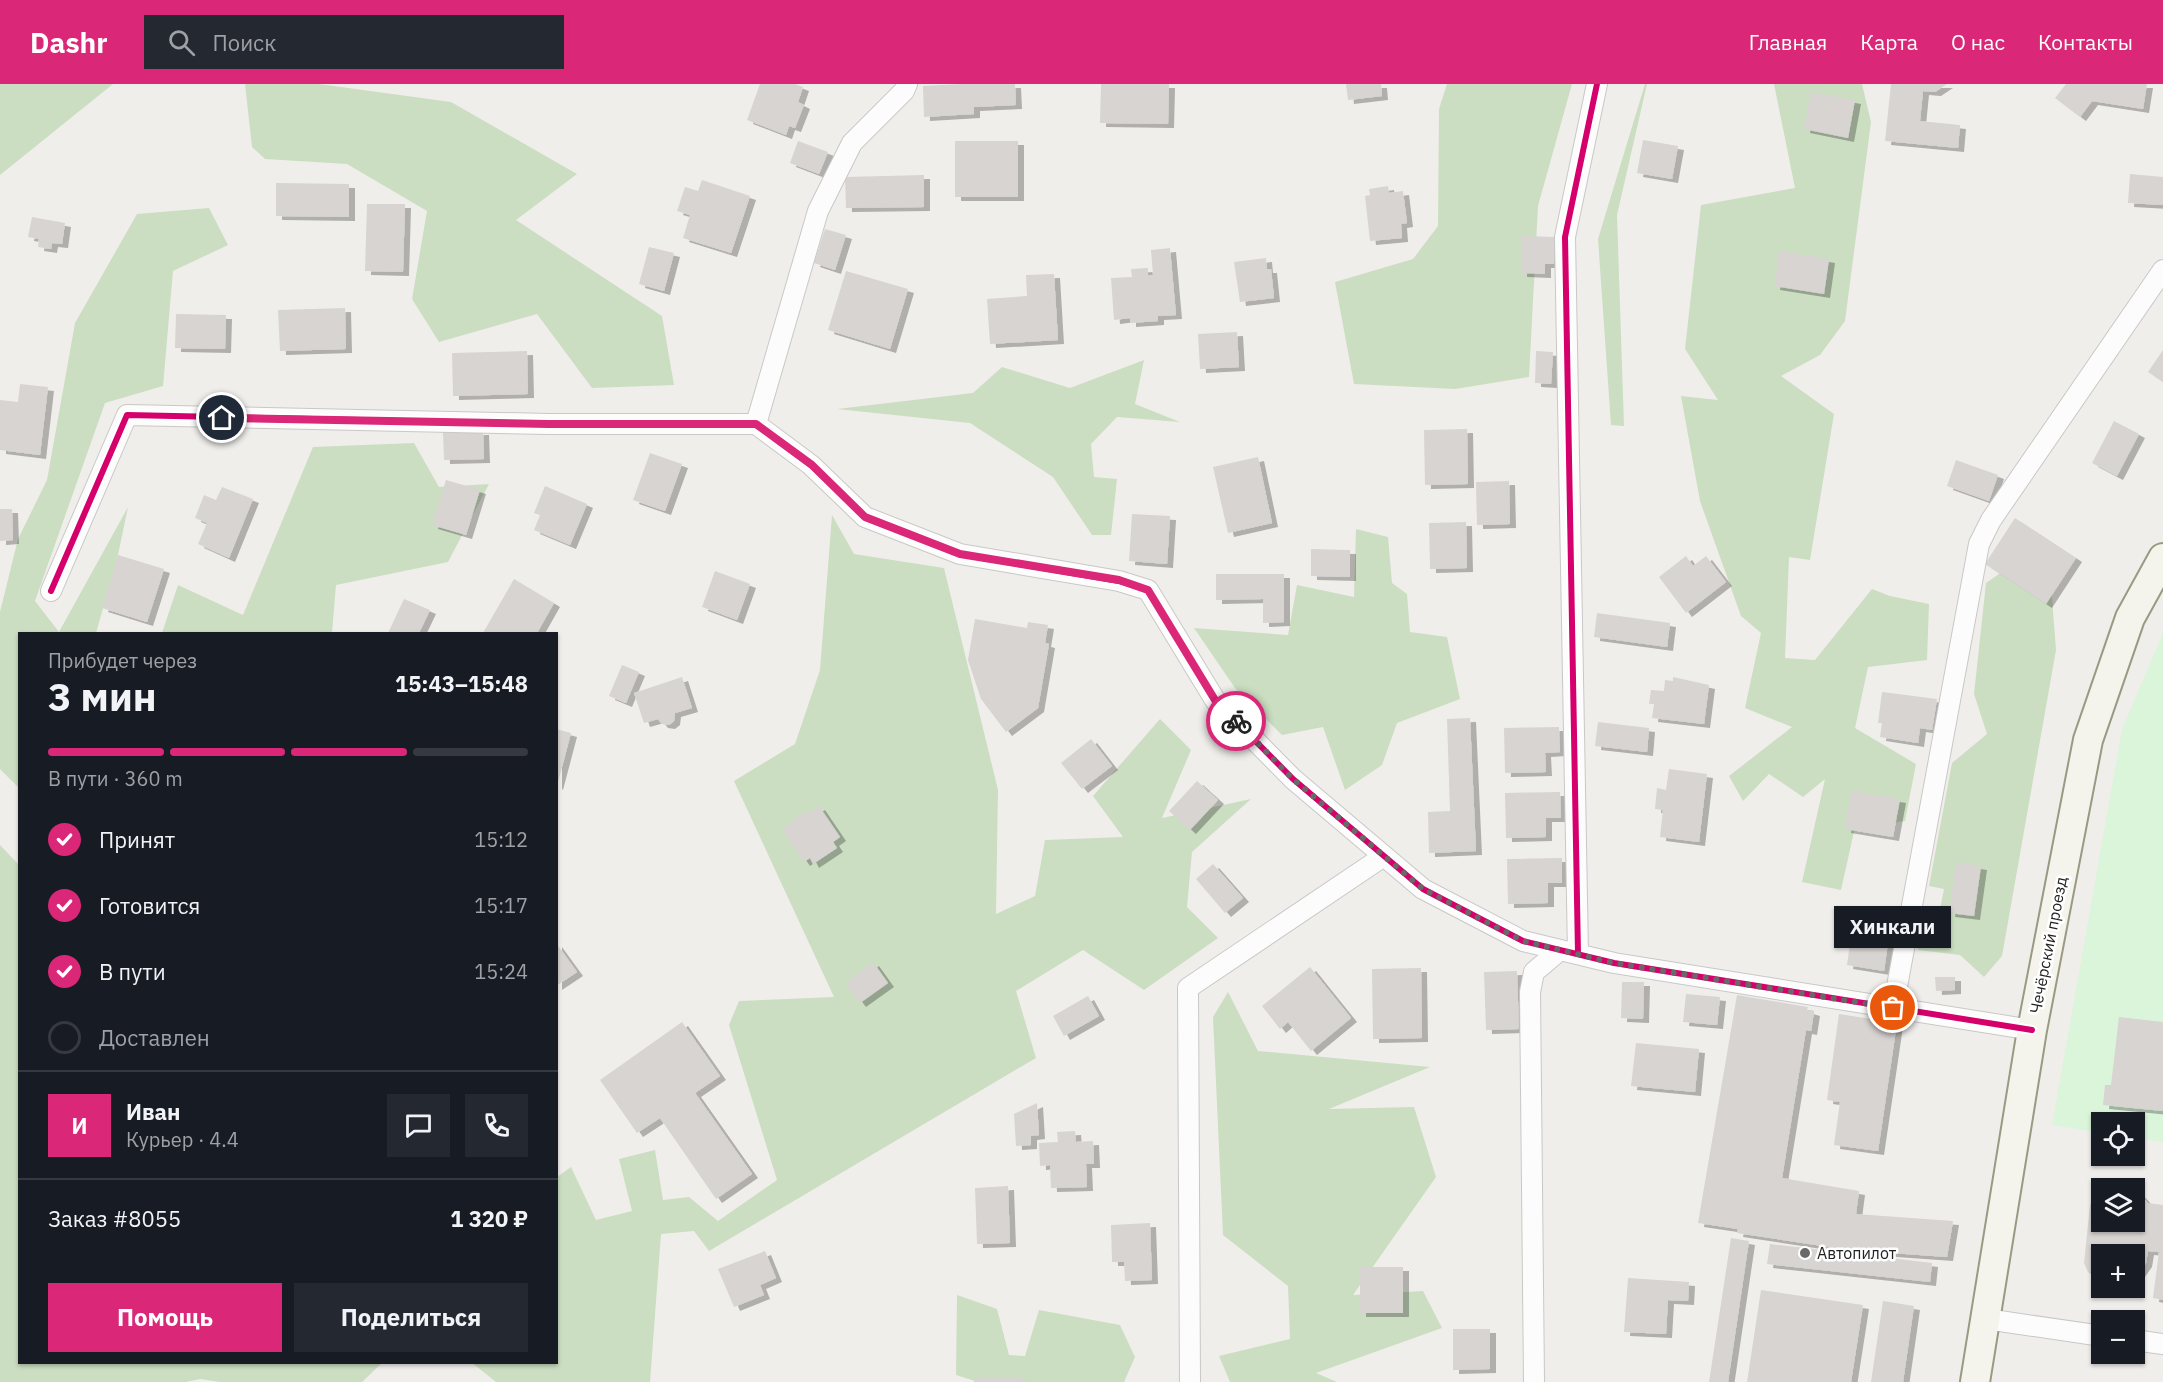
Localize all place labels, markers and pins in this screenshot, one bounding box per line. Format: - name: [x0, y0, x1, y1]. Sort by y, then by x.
- pin: [196, 392, 247, 443]
- callout: Хинкали: [1834, 906, 1952, 948]
- pin: [1867, 982, 1918, 1033]
- place label: Автопилот: [1817, 1243, 1897, 1263]
- marker: Автопилот: [1798, 1246, 1812, 1260]

